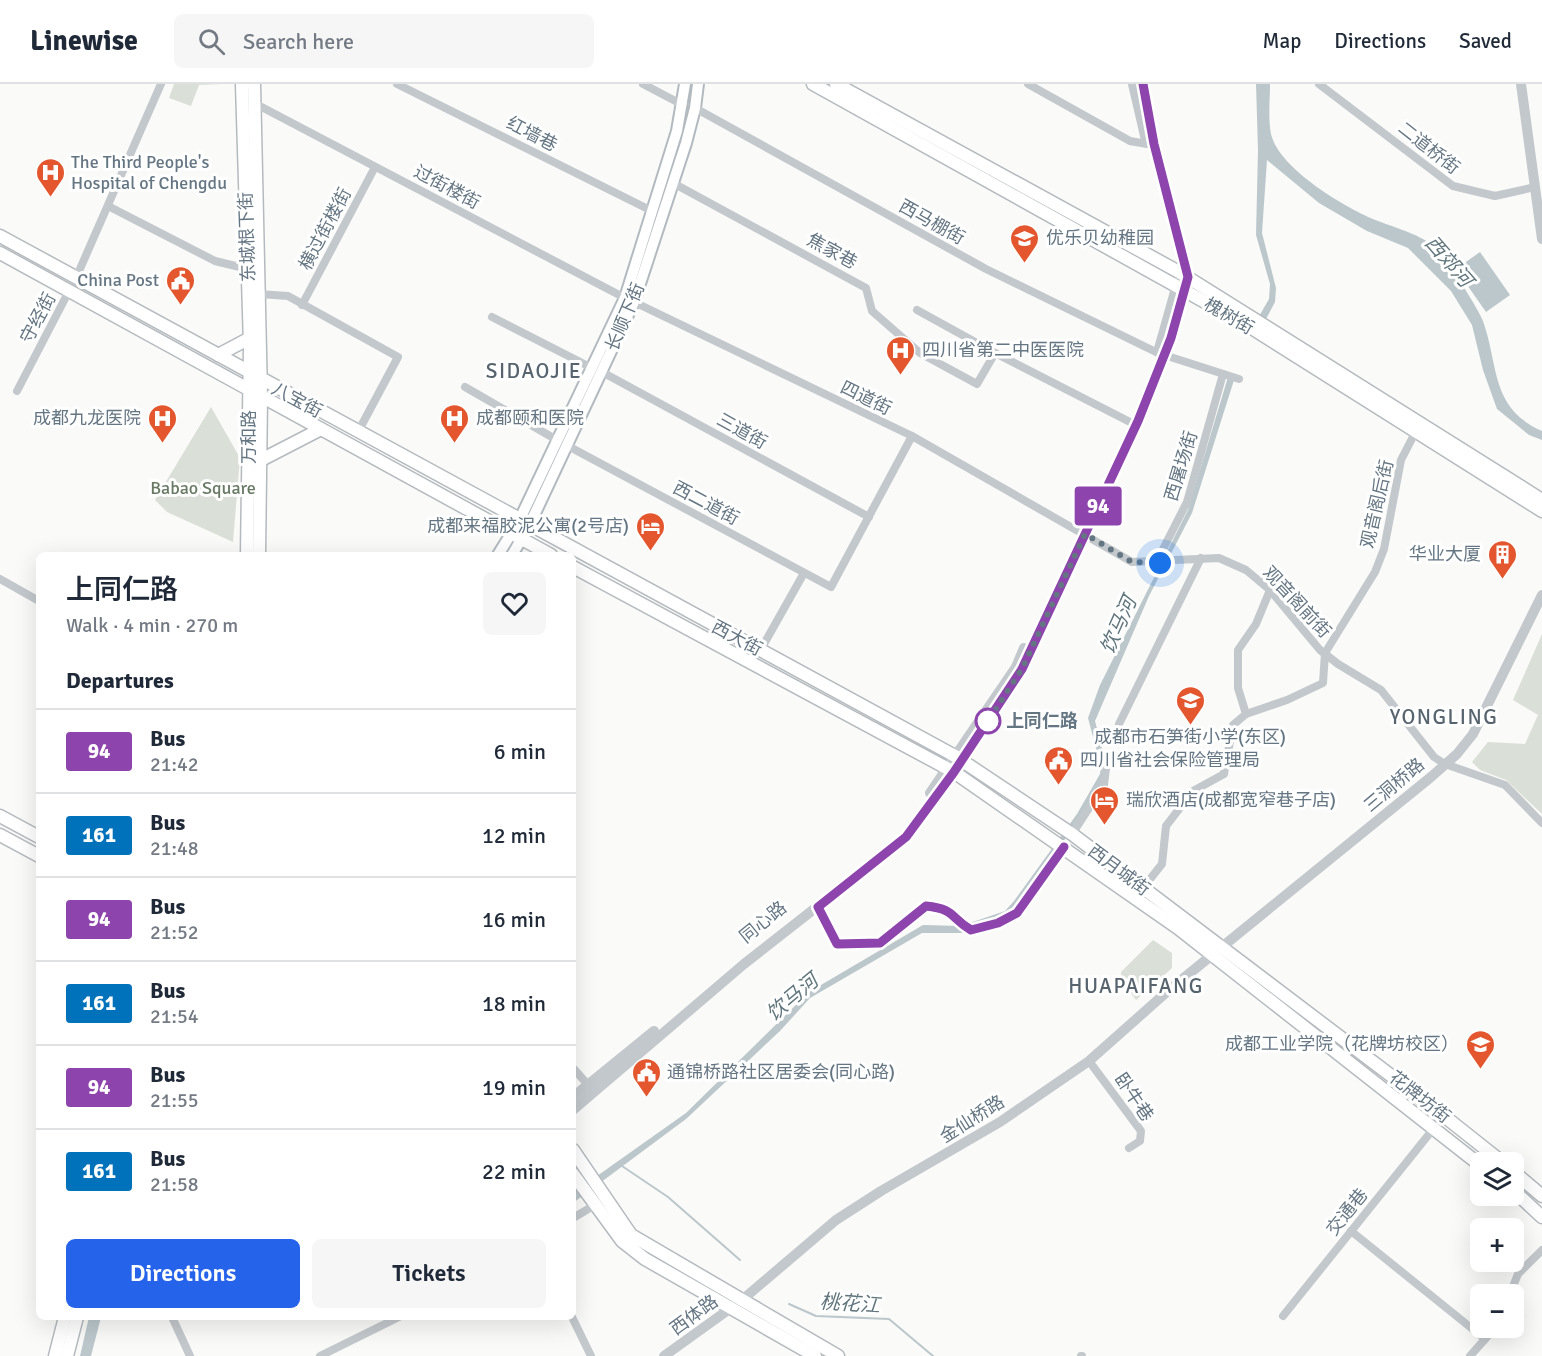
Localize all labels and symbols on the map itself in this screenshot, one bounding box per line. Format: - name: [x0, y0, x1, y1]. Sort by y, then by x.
- street label: 红墙巷: [503, 112, 561, 156]
- street label: 二道桥街: [1394, 117, 1464, 179]
- place label: The Third People's Hospital of Chengdu: [71, 151, 227, 194]
- hospital icon: The Third People's Hospital of Chengdu: [34, 156, 66, 198]
- street label: 过街楼街: [410, 160, 484, 214]
- street label: 横过街楼街: [294, 184, 356, 274]
- street label: 东城根下街: [234, 192, 260, 282]
- street label: 西马棚街: [895, 195, 969, 249]
- school or university icon: 优乐贝幼稚园: [1009, 222, 1041, 264]
- place label: 优乐贝幼稚园: [1046, 227, 1154, 249]
- street label: 焦家巷: [803, 228, 861, 274]
- water label: 西郊河: [1420, 230, 1480, 295]
- public building icon: China Post: [164, 264, 196, 306]
- place label: China Post: [77, 269, 159, 291]
- street label: 长顺下街: [601, 280, 649, 354]
- street label: 守经街: [16, 289, 60, 347]
- street label: 槐树街: [1200, 293, 1258, 339]
- hospital icon: 四川省第二中医医院: [885, 334, 917, 376]
- place label: 四川省第二中医医院: [922, 339, 1084, 361]
- district label: SIDAOJIE: [486, 358, 582, 384]
- street label: 四道街: [837, 376, 895, 420]
- street label: 八宝街: [268, 378, 326, 422]
- hospital icon: 成都九龙医院: [146, 402, 178, 444]
- hospital icon: 成都颐和医院: [439, 402, 471, 444]
- place label: 成都九龙医院: [33, 407, 141, 429]
- place label: 成都颐和医院: [476, 407, 584, 429]
- street label: 三道街: [713, 408, 771, 454]
- street label: 万和路: [238, 410, 260, 464]
- street label: 西屠场街: [1160, 428, 1202, 504]
- street label: 观音阁后街: [1356, 458, 1398, 550]
- street label: 西二道街: [669, 476, 743, 530]
- park label: Babao Square: [150, 477, 256, 499]
- line badge: 94: [1071, 486, 1125, 526]
- hotel icon: 成都来福胶泥公寓(2号店): [634, 510, 666, 552]
- place label: 成都来福胶泥公寓(2号店): [427, 515, 629, 537]
- building icon: 华业大厦: [1486, 538, 1518, 580]
- place label: 华业大厦: [1409, 543, 1481, 565]
- your location: [1145, 548, 1175, 578]
- street label: 观音阁前街: [1258, 562, 1336, 642]
- water label: 饮马河: [1095, 589, 1144, 658]
- street label: 西大街: [708, 616, 766, 660]
- school or university icon: 成都市石笋街小学(东区): [1174, 684, 1206, 726]
- district label: YONGLING: [1390, 704, 1498, 730]
- marker: 上同仁路: [975, 708, 1001, 734]
- place label: 上同仁路: [1006, 710, 1078, 732]
- place label: 成都市石笋街小学(东区): [1094, 726, 1286, 748]
- public building icon: 四川省社会保险管理局: [1043, 744, 1075, 786]
- place label: 四川省社会保险管理局: [1080, 749, 1260, 771]
- street label: 三洞桥路: [1359, 753, 1429, 817]
- hotel icon: 瑞欣酒店(成都宽窄巷子店): [1089, 784, 1121, 826]
- place label: 瑞欣酒店(成都宽窄巷子店): [1126, 789, 1336, 811]
- street label: 西月城街: [1084, 840, 1154, 900]
- street label: 同心路: [735, 896, 791, 948]
- water label: 饮马河: [761, 966, 826, 1026]
- district label: HUAPAIFANG: [1068, 973, 1204, 999]
- school or university icon: 成都工业学院（花牌坊校区）: [1464, 1028, 1496, 1070]
- place label: 成都工业学院（花牌坊校区）: [1225, 1033, 1459, 1055]
- public building icon: 通锦桥路社区居委会(同心路): [630, 1056, 662, 1098]
- place label: 通锦桥路社区居委会(同心路): [667, 1061, 895, 1083]
- street label: 花牌坊街: [1385, 1066, 1455, 1128]
- street label: 卧牛巷: [1110, 1068, 1158, 1126]
- street label: 金仙桥路: [936, 1091, 1008, 1147]
- street label: 交通巷: [1321, 1184, 1373, 1240]
- water label: 桃花江: [819, 1289, 883, 1318]
- street label: 西体路: [666, 1290, 722, 1340]

